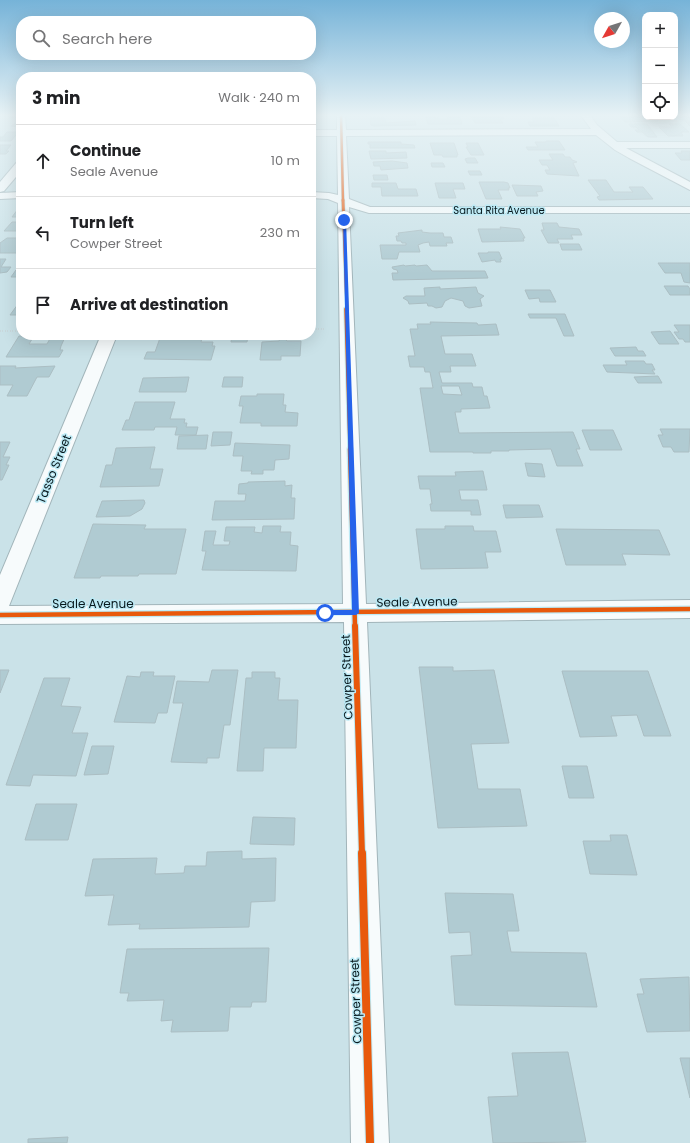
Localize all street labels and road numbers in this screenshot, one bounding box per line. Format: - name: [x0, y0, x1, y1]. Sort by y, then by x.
- street label: Santa Rita Avenue: [453, 203, 545, 218]
- street label: Tasso Street: [32, 432, 75, 506]
- street label: Seale Avenue: [376, 592, 458, 611]
- street label: Seale Avenue: [52, 595, 134, 612]
- street label: Cowper Street: [337, 634, 356, 720]
- street label: Cowper Street: [346, 958, 365, 1044]

